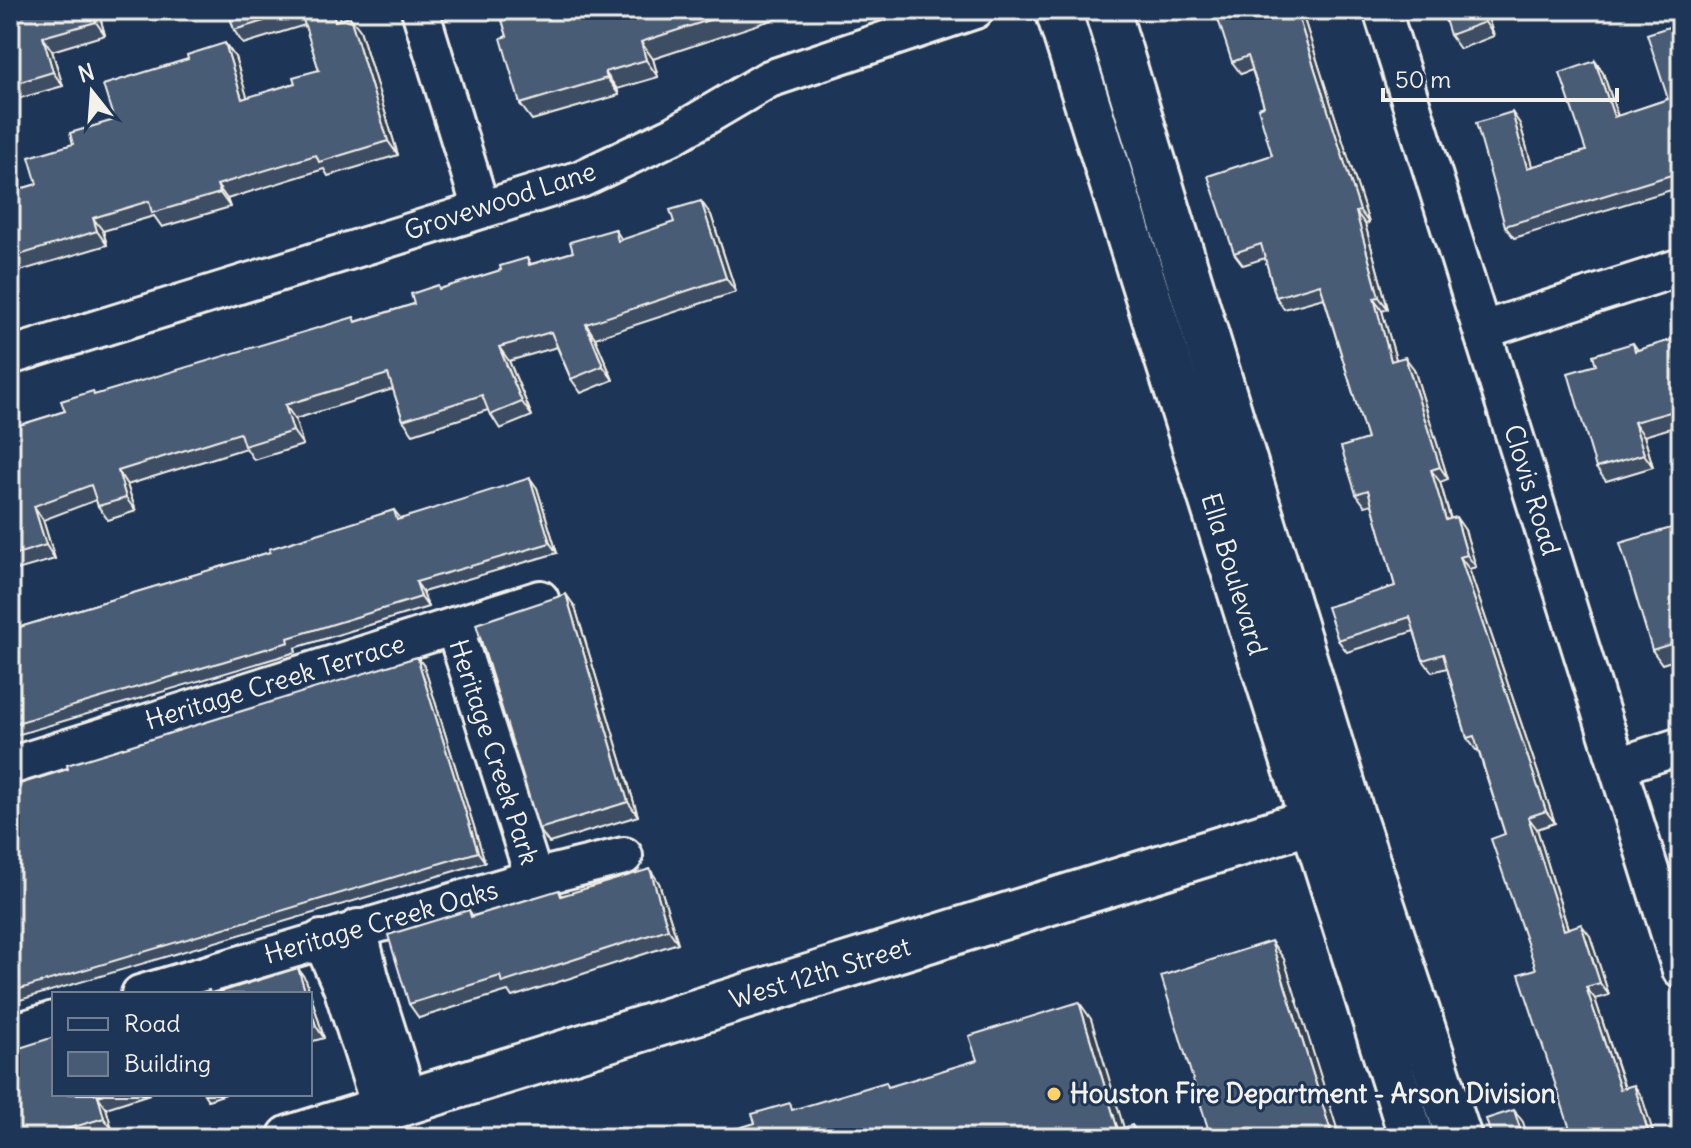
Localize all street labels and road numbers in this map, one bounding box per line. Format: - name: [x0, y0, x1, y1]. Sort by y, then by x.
- street label: Grovewood Lane: [400, 154, 600, 247]
- street label: Clovis Road: [1497, 420, 1568, 559]
- street label: Ella Boulevard: [1194, 489, 1275, 659]
- street label: Heritage Creek Terrace: [141, 626, 409, 737]
- street label: Heritage Creek Park: [442, 635, 546, 869]
- street label: Heritage Creek Oaks: [260, 872, 501, 971]
- street label: West 12th Street: [725, 929, 914, 1016]

